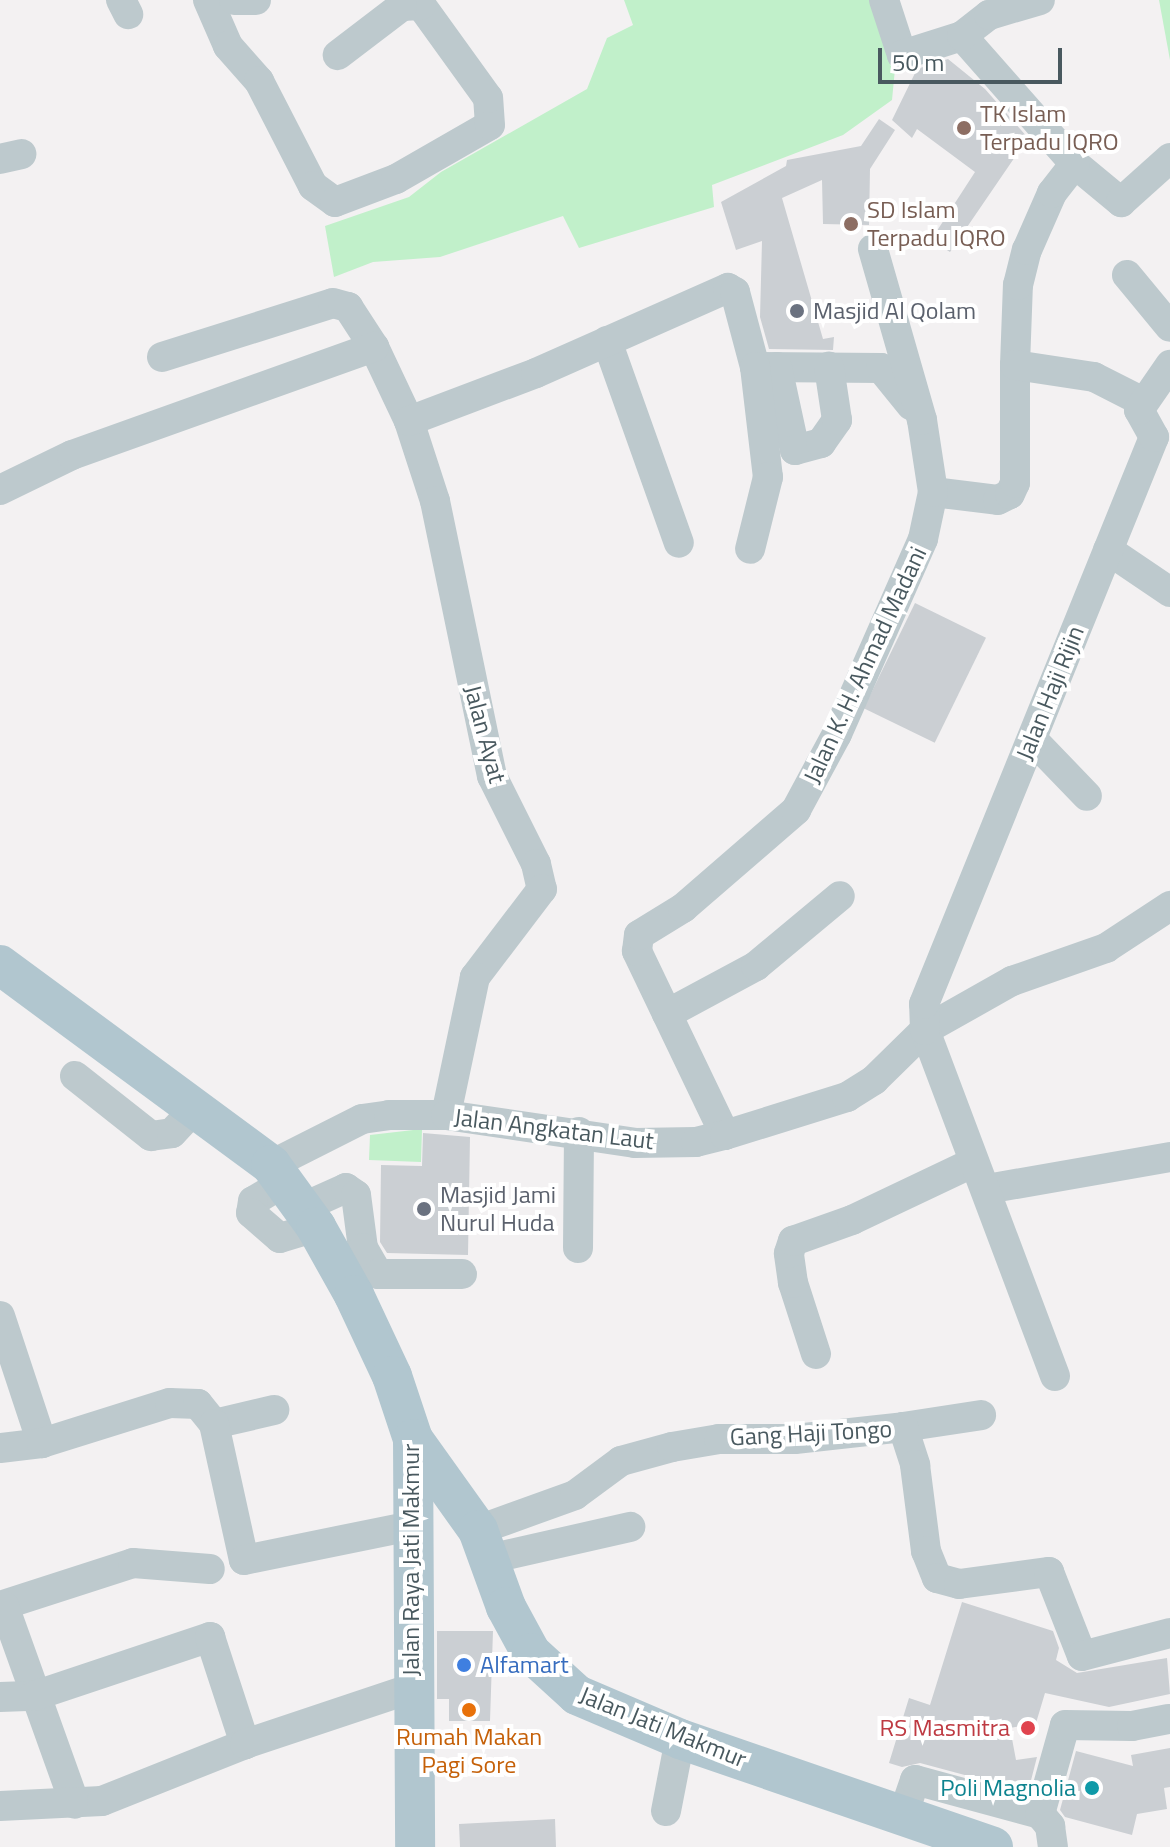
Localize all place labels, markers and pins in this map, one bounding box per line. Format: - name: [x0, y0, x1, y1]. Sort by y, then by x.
- place label: TK Islam Terpadu IQRO: [980, 100, 1119, 156]
- marker: TK Islam Terpadu IQRO: [955, 119, 973, 137]
- place label: SD Islam Terpadu IQRO: [867, 196, 1006, 252]
- marker: SD Islam Terpadu IQRO: [842, 215, 860, 233]
- place label: Masjid Al Qolam: [813, 297, 976, 325]
- marker: Masjid Al Qolam: [788, 302, 806, 320]
- place label: Masjid Jami Nurul Huda: [440, 1181, 556, 1237]
- marker: Masjid Jami Nurul Huda: [415, 1200, 433, 1218]
- place label: Alfamart: [480, 1651, 569, 1679]
- marker: Alfamart: [455, 1656, 473, 1674]
- marker: Rumah Makan Pagi Sore: [460, 1701, 478, 1719]
- place label: RS Masmitra: [880, 1714, 1010, 1742]
- marker: RS Masmitra: [1017, 1717, 1039, 1739]
- place label: Rumah Makan Pagi Sore: [396, 1723, 542, 1779]
- place label: Poli Magnolia: [940, 1774, 1076, 1802]
- marker: Poli Magnolia: [1083, 1779, 1101, 1797]

